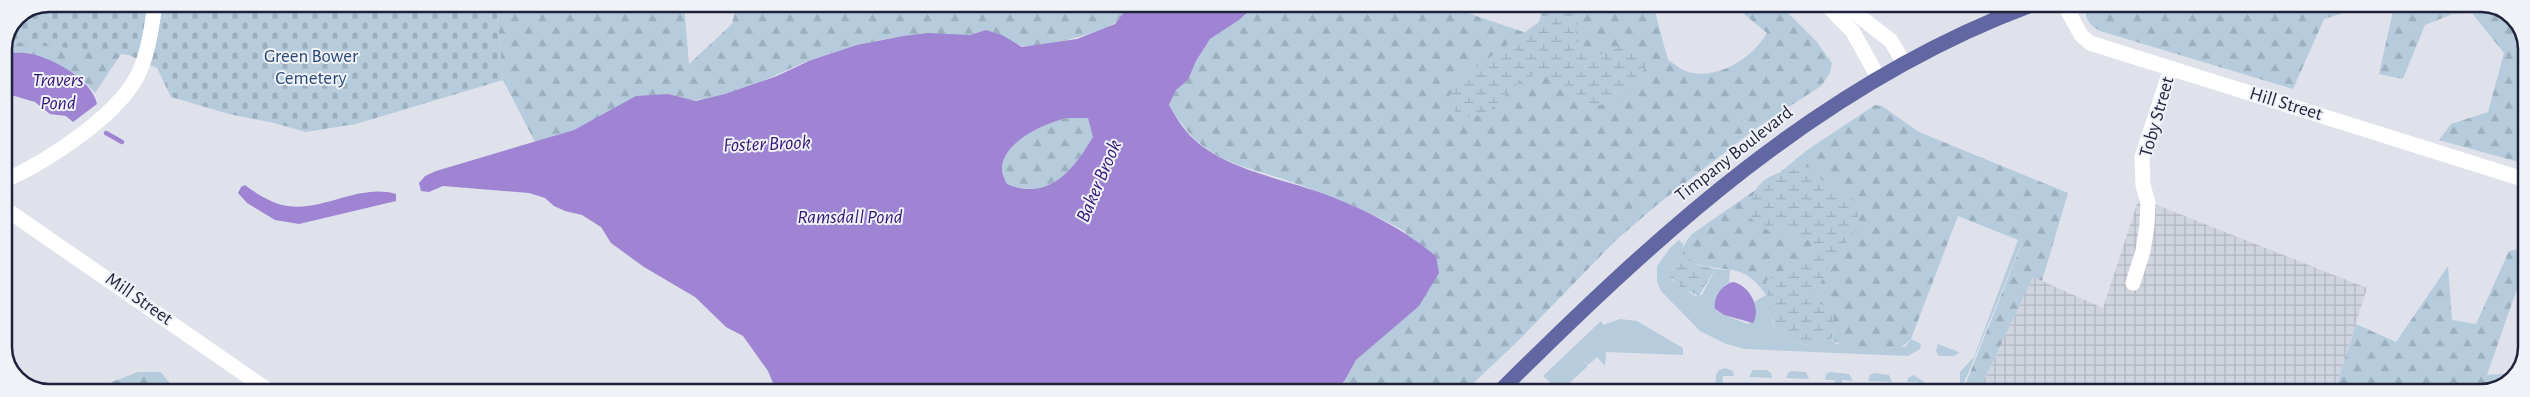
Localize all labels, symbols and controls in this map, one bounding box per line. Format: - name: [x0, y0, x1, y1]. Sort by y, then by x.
- park label: Green Bower Cemetery: [264, 47, 358, 88]
- water label: Travers Pond: [32, 70, 84, 113]
- street label: Toby Street: [2136, 75, 2178, 159]
- street label: Hill Street: [2247, 84, 2325, 124]
- street label: Timpany Boulevard: [1672, 102, 1796, 205]
- water label: Foster Brook: [723, 132, 811, 156]
- water label: Baker Brook: [1073, 137, 1125, 225]
- water label: Ramsdall Pond: [797, 207, 903, 227]
- street label: Mill Street: [102, 269, 176, 329]

